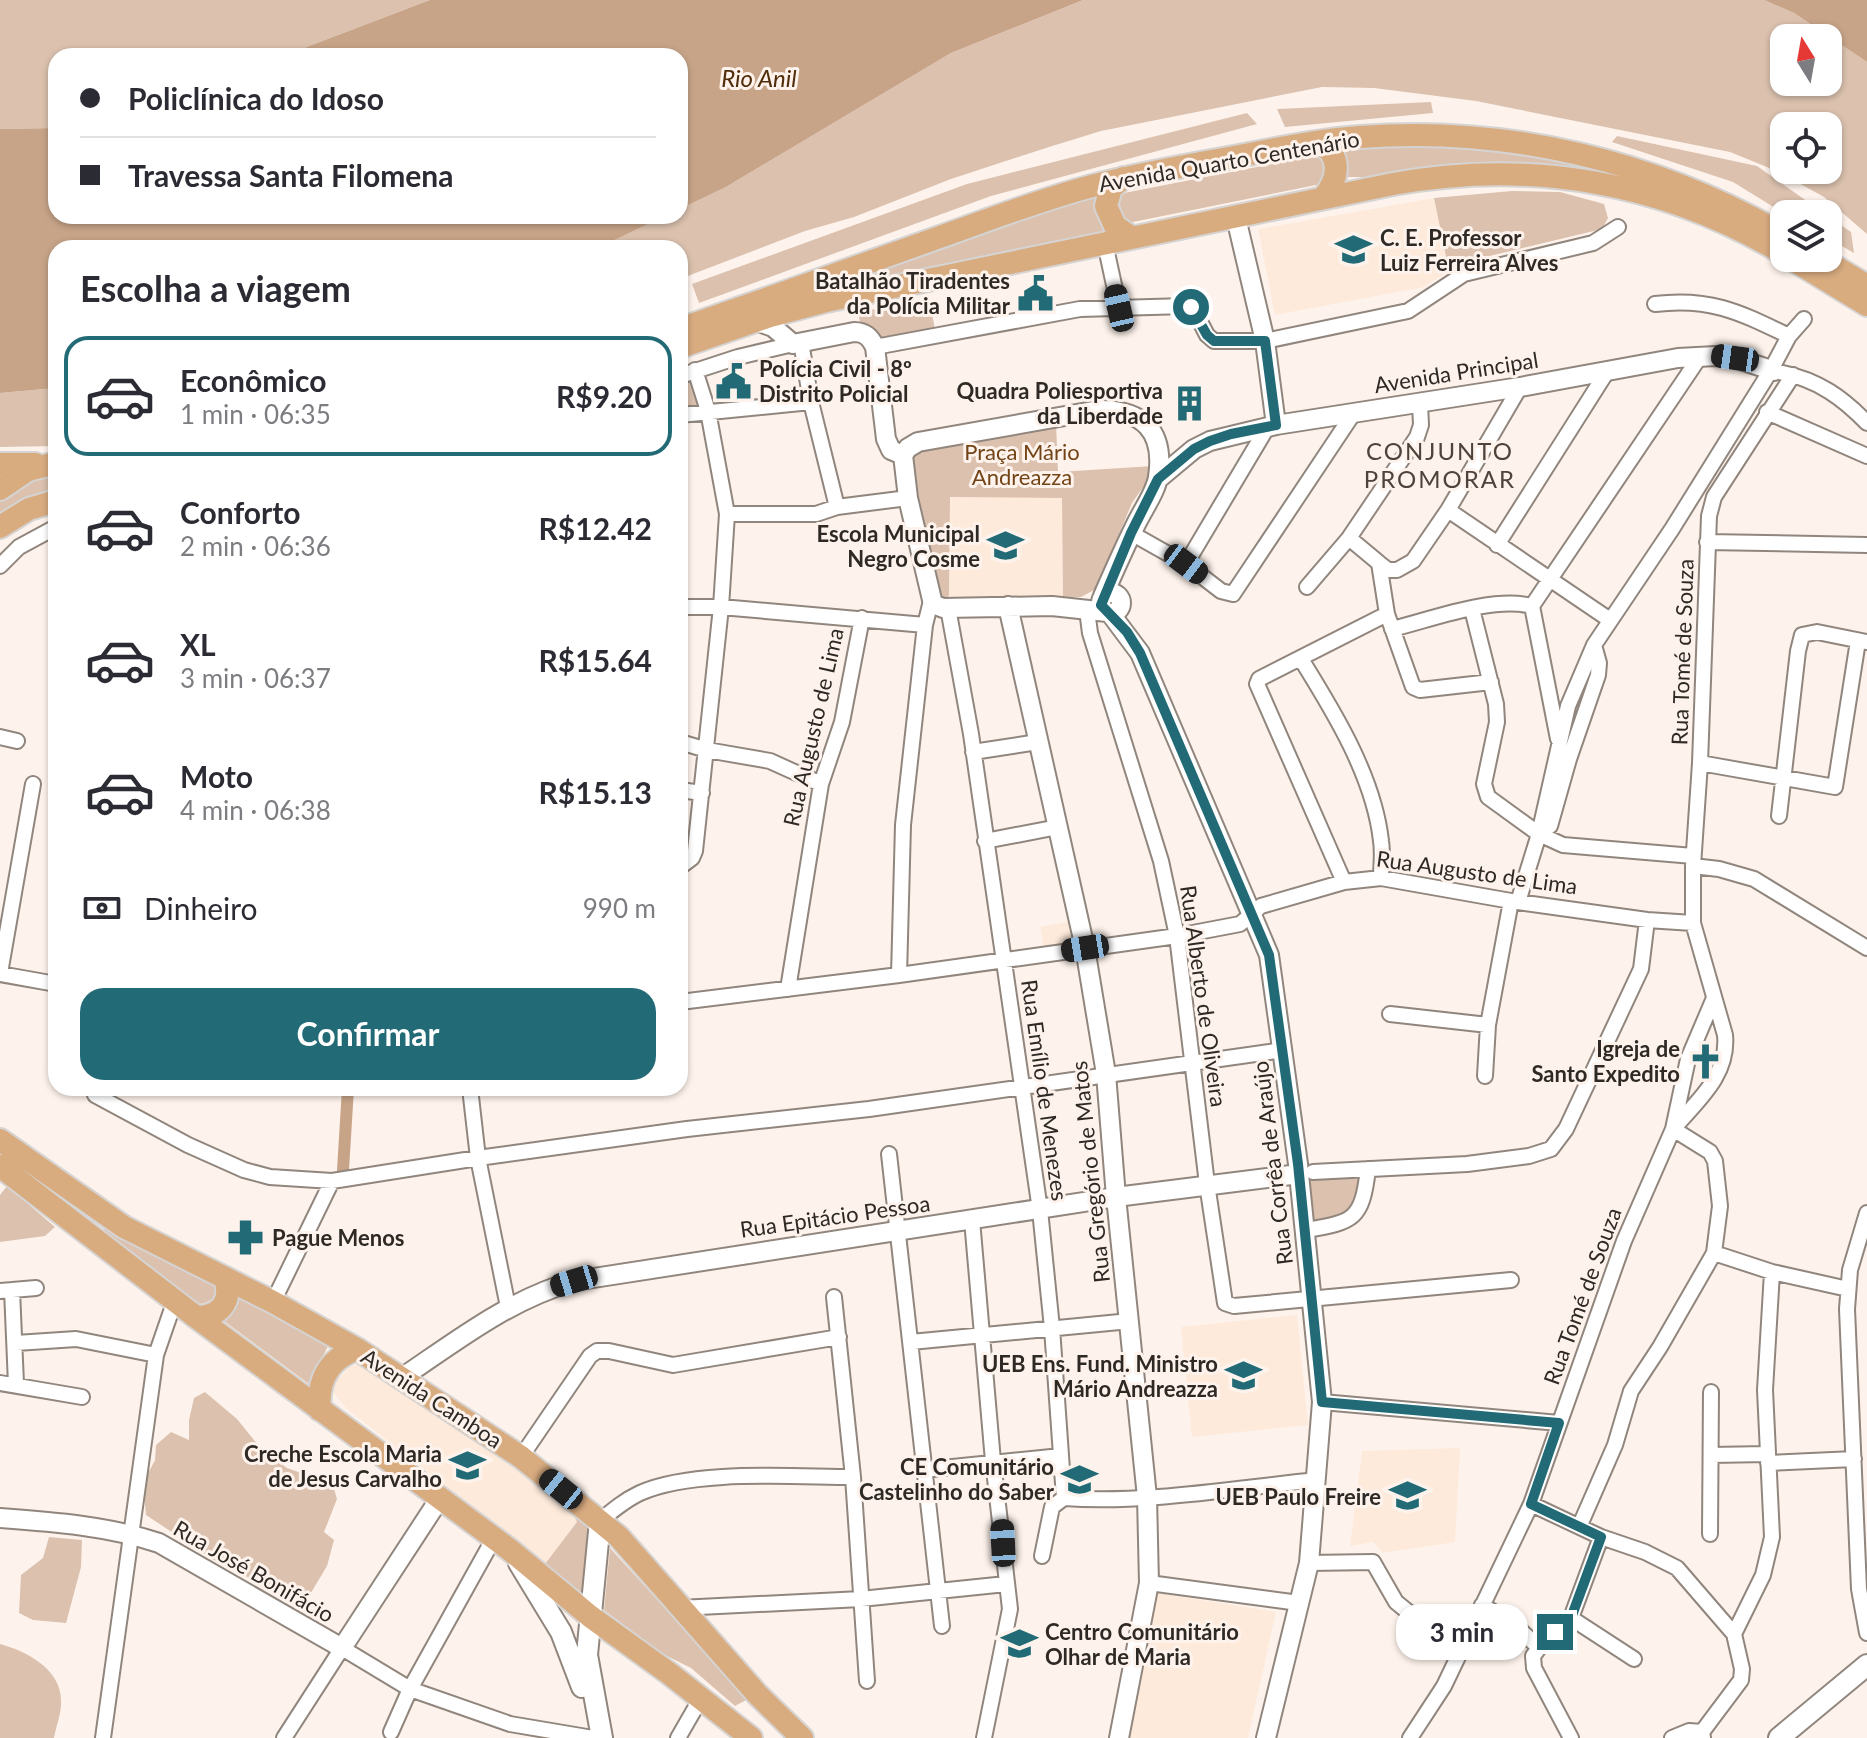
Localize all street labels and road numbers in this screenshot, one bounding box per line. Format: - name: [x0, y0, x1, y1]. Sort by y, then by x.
- street label: Avenida Quarto Centenário: [1096, 125, 1362, 197]
- street label: Avenida Principal: [1372, 346, 1540, 398]
- street label: Rua Tomé de Souza: [1665, 558, 1699, 746]
- street label: Rua Augusto de Lima: [777, 625, 849, 829]
- street label: Rua Augusto de Lima: [1375, 845, 1579, 899]
- street label: Rua Alberto de Oliveira: [1175, 883, 1233, 1109]
- street label: Rua Emílio de Menezes: [1016, 978, 1074, 1202]
- street label: Rua Corrêa de Araújo: [1246, 1059, 1298, 1267]
- street label: Rua Gregório de Matos: [1065, 1060, 1115, 1284]
- street label: Rua Epitácio Pessoa: [738, 1189, 932, 1243]
- street label: Rua Tomé de Souza: [1537, 1204, 1627, 1388]
- street label: Avenida Camboa: [356, 1342, 508, 1454]
- street label: Rua José Bonifácio: [169, 1514, 339, 1628]

